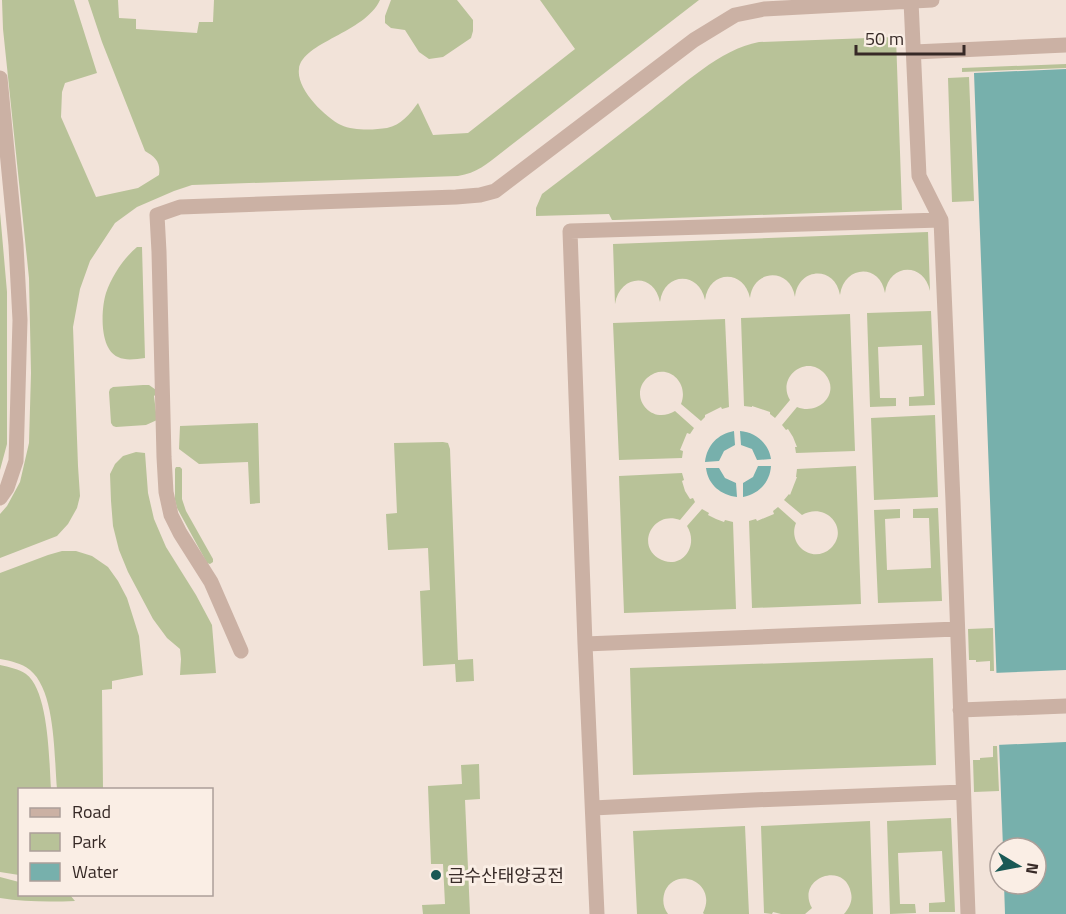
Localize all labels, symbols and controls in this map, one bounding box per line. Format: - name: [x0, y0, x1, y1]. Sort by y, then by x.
- scale bar: [856, 18, 964, 56]
- text: 50 m: [865, 25, 904, 52]
- legend: [18, 788, 213, 896]
- text: Road: [72, 798, 111, 825]
- text: Park: [72, 828, 107, 855]
- north arrow: [988, 836, 1048, 896]
- text: Water: [72, 858, 118, 885]
- text: N: [1020, 861, 1046, 876]
- place label: 금수산태양궁전: [448, 862, 564, 889]
- marker: 금수산태양궁전: [429, 868, 443, 882]

